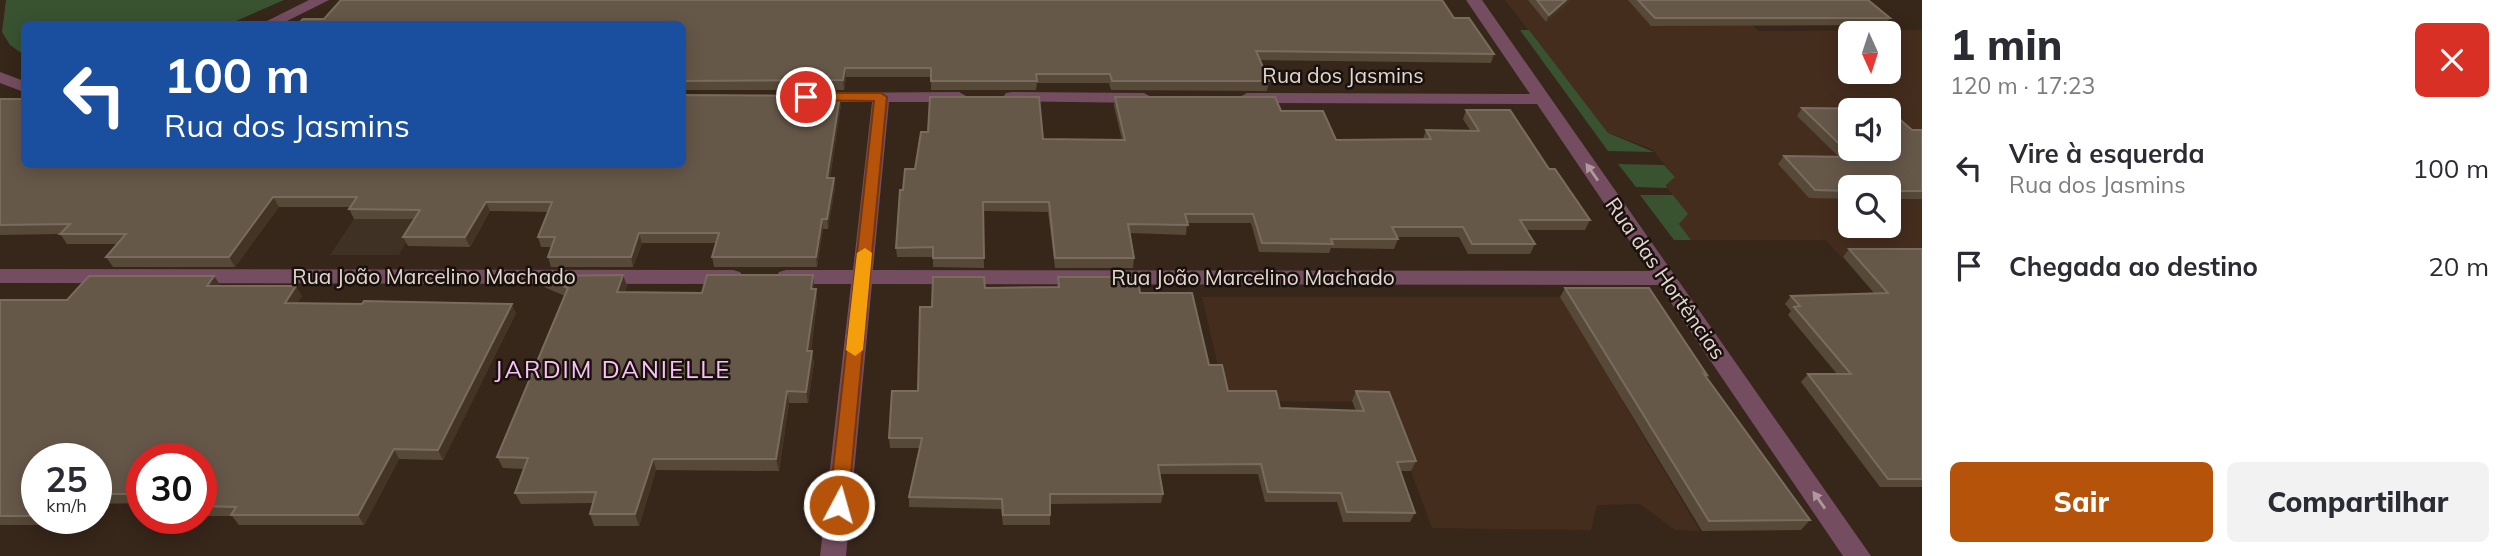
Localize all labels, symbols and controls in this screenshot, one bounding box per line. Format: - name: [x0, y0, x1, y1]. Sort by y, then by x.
- text: 1 min: [1950, 18, 2063, 71]
- north arrow: [1838, 21, 1900, 84]
- map controls: [1838, 21, 1901, 238]
- button: close: [2415, 23, 2489, 97]
- text: 100 m: [164, 44, 310, 105]
- icon: left: [49, 49, 140, 140]
- street label: Rua dos Jasmins: [1262, 62, 1424, 88]
- pin: [776, 67, 836, 127]
- text: 120 m · 17:23: [1950, 71, 2095, 100]
- icon: arrive: [787, 78, 825, 116]
- button: sound: [1838, 98, 1901, 161]
- text: Rua dos Jasmins: [164, 105, 410, 145]
- text: Vire à esquerda: [2009, 137, 2205, 170]
- icon: left: [1950, 149, 1988, 187]
- text: 100 m: [2413, 152, 2489, 185]
- one-way arrow: [1586, 162, 1599, 181]
- text: Rua dos Jasmins: [2009, 170, 2186, 199]
- button: search: [1838, 175, 1901, 238]
- street label: Rua das Hortências: [1600, 192, 1732, 364]
- icon: arrive: [1950, 247, 1988, 285]
- text: Chegada ao destino: [2009, 250, 2258, 283]
- text: 20 m: [2428, 250, 2489, 283]
- street label: Rua João Marcelino Machado: [292, 263, 576, 289]
- street label: Rua João Marcelino Machado: [1111, 264, 1395, 290]
- district label: JARDIM DANIELLE: [495, 354, 731, 384]
- speed limit sign: 30: [126, 443, 217, 534]
- text: 25: [45, 457, 88, 501]
- button: Sair: [1950, 462, 2213, 542]
- button: Compartilhar: [2227, 462, 2489, 542]
- position arrow: [802, 468, 876, 542]
- one-way arrow: [1812, 491, 1826, 509]
- text: km/h: [46, 494, 87, 517]

